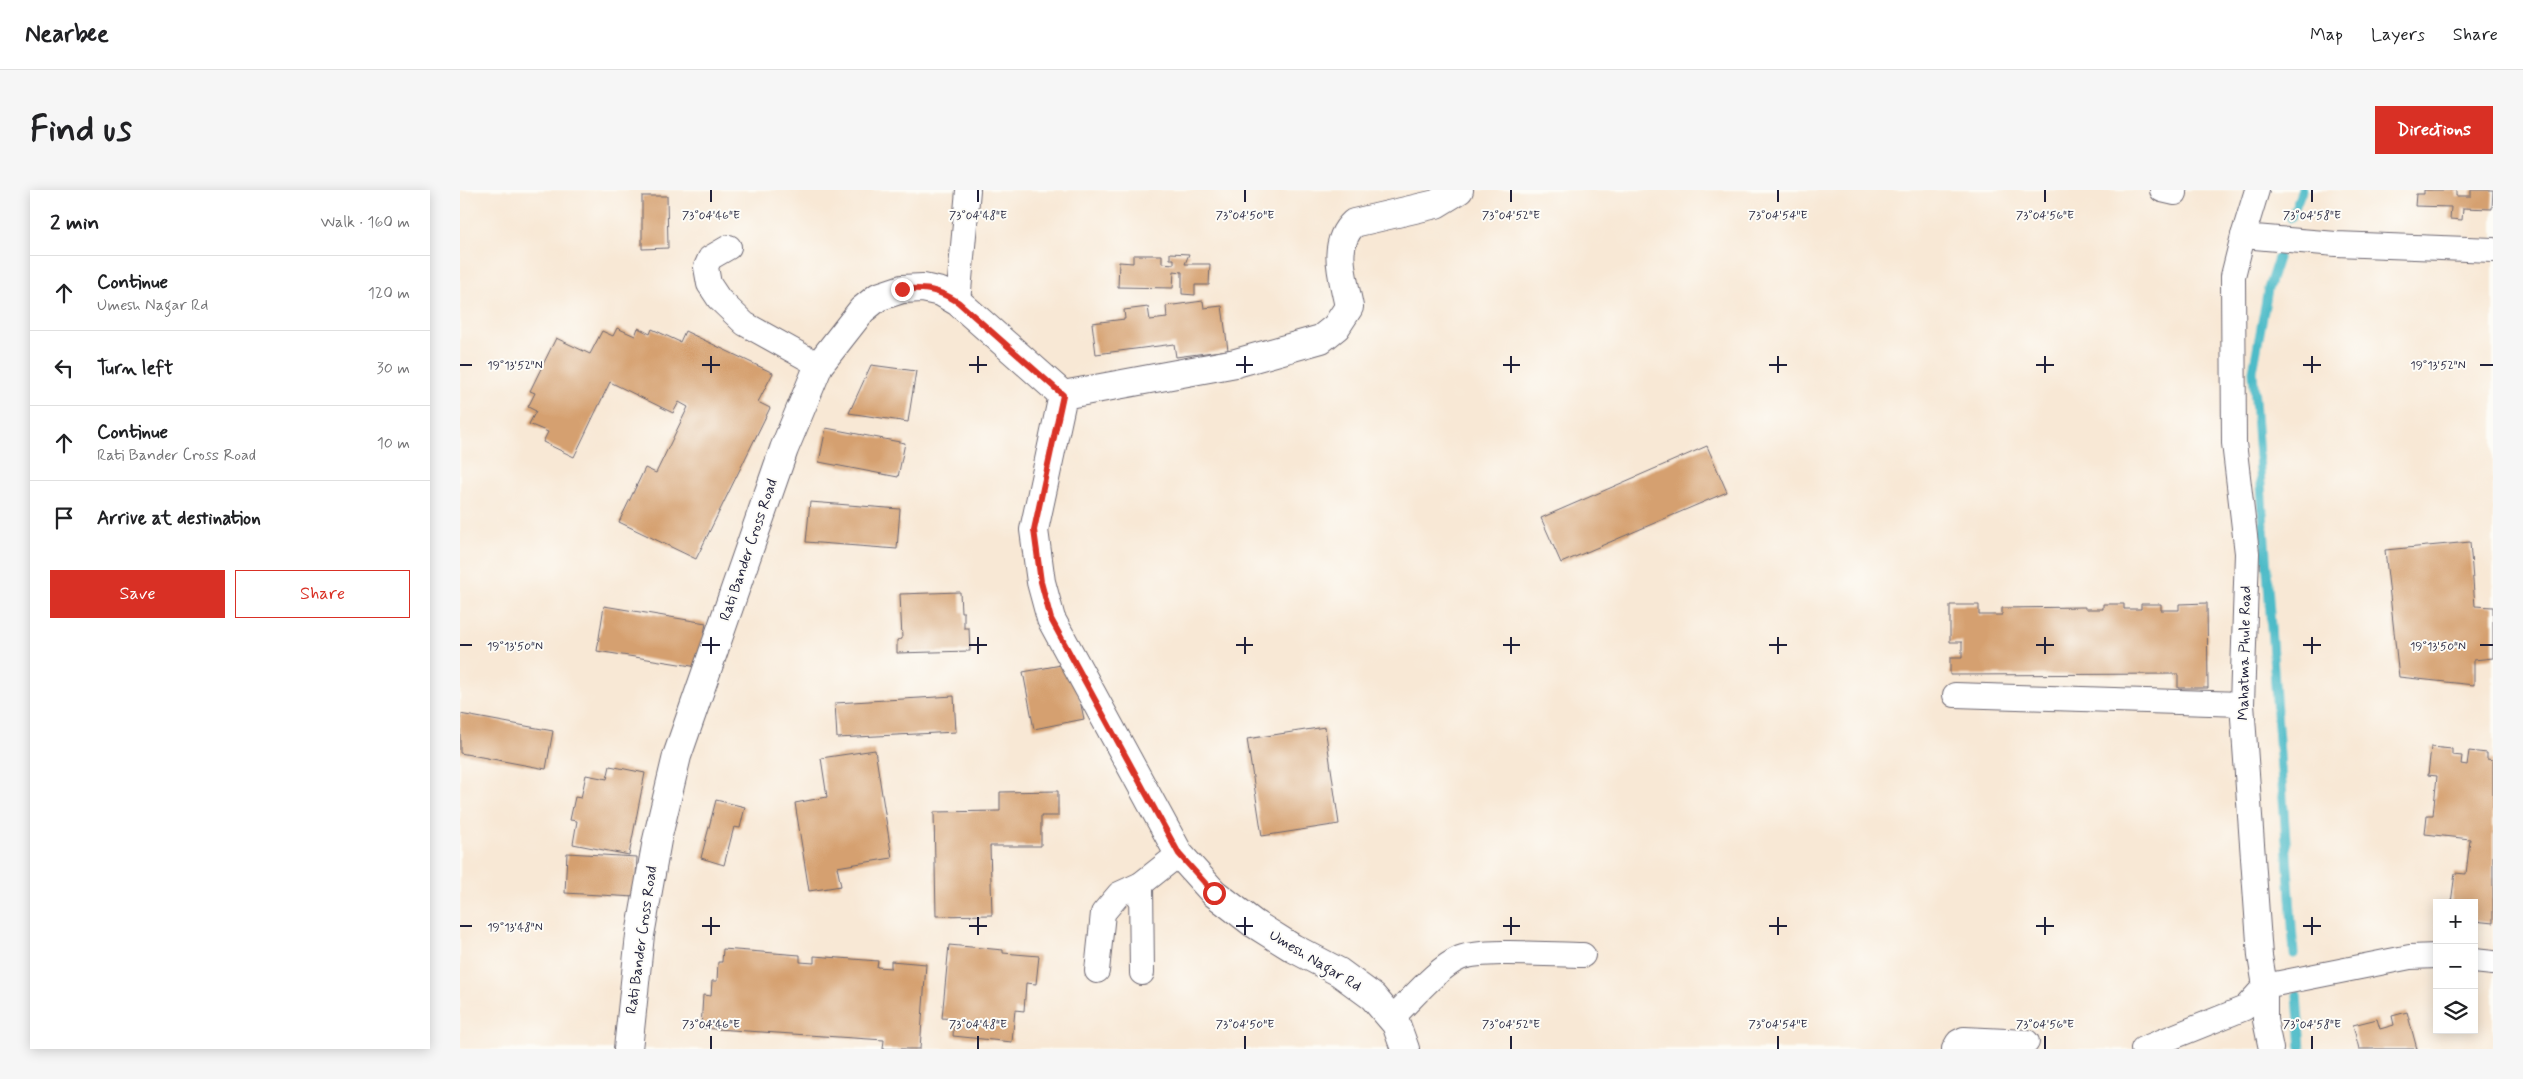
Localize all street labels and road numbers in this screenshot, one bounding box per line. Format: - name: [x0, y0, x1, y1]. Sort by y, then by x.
- street label: Rati Bander Cross Road: [715, 476, 783, 624]
- street label: Mahatma Phule Road: [2234, 585, 2256, 721]
- street label: Rati Bander Cross Road: [622, 865, 662, 1015]
- street label: Umesh Nagar Rd: [1265, 926, 1365, 997]

